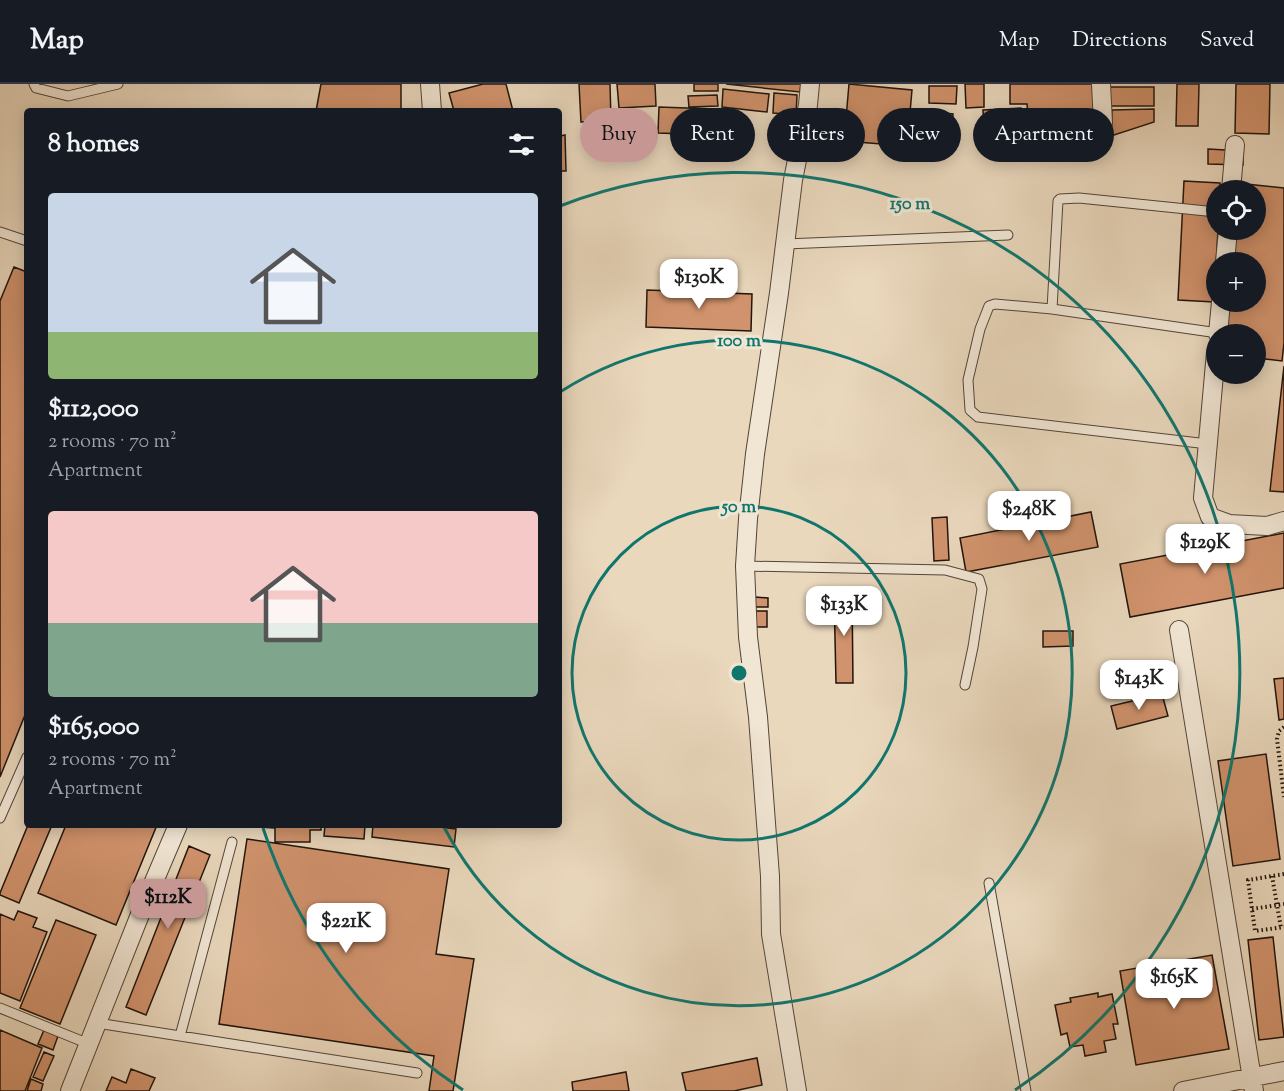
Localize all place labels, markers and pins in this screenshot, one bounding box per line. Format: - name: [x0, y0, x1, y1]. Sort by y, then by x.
- pin: $130K: [657, 259, 741, 310]
- pin: $248K: [987, 491, 1071, 542]
- pin: $129K: [1163, 524, 1247, 575]
- pin: $133K: [802, 586, 886, 637]
- pin: $143K: [1097, 660, 1181, 711]
- centre of rings: [729, 663, 749, 683]
- pin: $112K: [126, 879, 210, 930]
- pin: $221K: [304, 903, 388, 954]
- pin: $165K: [1132, 959, 1216, 1010]

